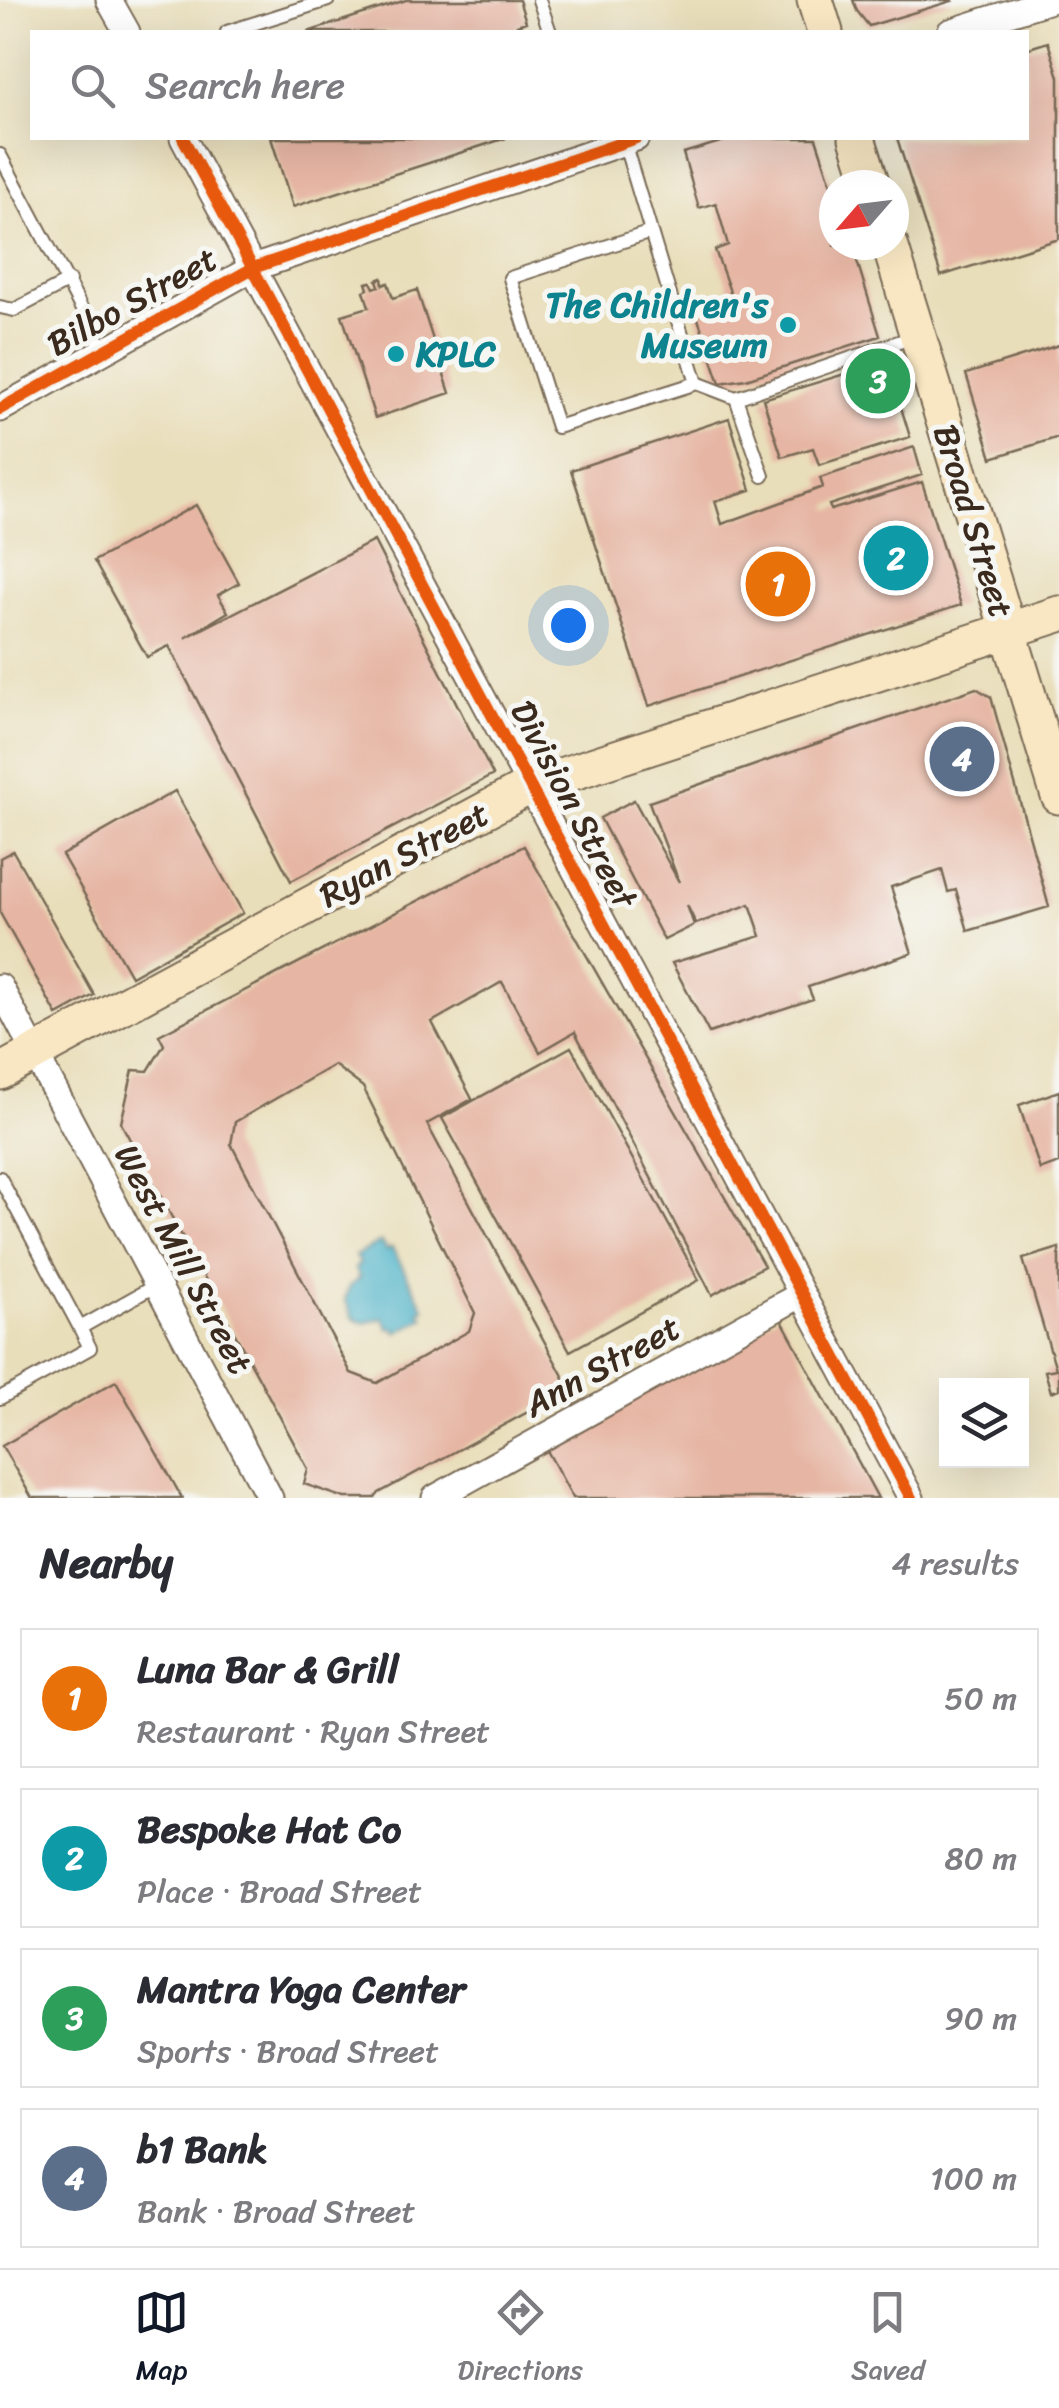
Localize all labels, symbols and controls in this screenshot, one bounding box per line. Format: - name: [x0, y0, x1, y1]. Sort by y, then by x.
- search box: [30, 30, 1029, 140]
- text: Search here: [145, 52, 345, 119]
- icon: search: [65, 58, 120, 113]
- north arrow: [819, 170, 909, 260]
- street label: Bilbo Street: [35, 228, 229, 374]
- place label: The Children's Museum: [545, 274, 769, 376]
- marker: The Children's Museum: [777, 314, 799, 336]
- place label: KPLC: [415, 323, 497, 385]
- marker: KPLC: [385, 343, 407, 365]
- pin: 3: [846, 344, 910, 418]
- street label: Broad Street: [915, 416, 1033, 626]
- pin: 2: [864, 520, 928, 596]
- pin: 1: [746, 546, 810, 622]
- your location: [543, 600, 594, 651]
- street label: Division Street: [493, 688, 656, 921]
- pin: 4: [930, 722, 994, 796]
- street label: Ryan Street: [308, 783, 500, 925]
- street label: West Mill Street: [97, 1132, 271, 1386]
- street label: Ann Street: [511, 1297, 692, 1435]
- map controls: [939, 1378, 1029, 1468]
- button: layers: [939, 1378, 1029, 1468]
- text: Nearby: [40, 1526, 173, 1600]
- text: 4 results: [891, 1535, 1019, 1592]
- text: Luna Bar & Grill: [137, 1636, 399, 1703]
- text: 1: [68, 1670, 81, 1727]
- text: 50 m: [944, 1670, 1017, 1727]
- text: Restaurant · Ryan Street: [137, 1703, 490, 1760]
- text: Bespoke Hat Co: [137, 1796, 401, 1863]
- text: 2: [65, 1830, 84, 1887]
- text: 80 m: [945, 1830, 1017, 1887]
- text: Place · Broad Street: [137, 1863, 422, 1920]
- text: Mantra Yoga Center: [137, 1956, 465, 2023]
- text: 3: [66, 1990, 83, 2047]
- text: 90 m: [944, 1990, 1017, 2047]
- text: Sports · Broad Street: [137, 2023, 439, 2080]
- text: b1 Bank: [137, 2116, 268, 2183]
- text: 4: [64, 2150, 85, 2207]
- text: 100 m: [930, 2150, 1017, 2207]
- text: Bank · Broad Street: [137, 2183, 416, 2240]
- tab: Map: [134, 2285, 189, 2394]
- tab: Directions: [457, 2285, 583, 2394]
- tab: Saved: [851, 2285, 925, 2394]

